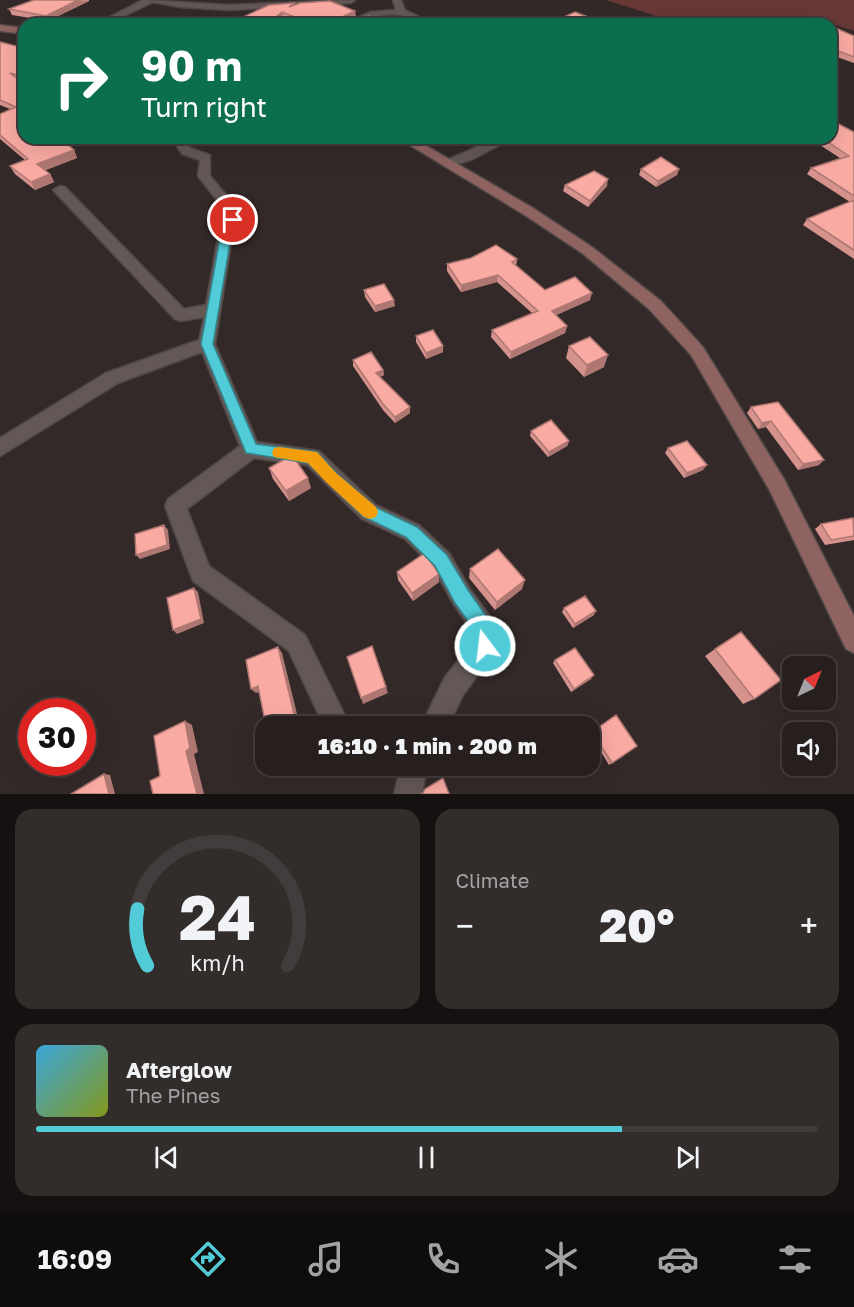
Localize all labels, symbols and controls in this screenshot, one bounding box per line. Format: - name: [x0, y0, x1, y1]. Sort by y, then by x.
- text: 90 m: [141, 40, 242, 90]
- icon: right: [42, 42, 120, 120]
- text: Turn right: [141, 91, 267, 123]
- pin: [207, 194, 258, 245]
- icon: arrive: [216, 203, 249, 236]
- position arrow: [453, 614, 517, 678]
- north arrow: [782, 656, 836, 710]
- map controls: [782, 656, 836, 776]
- speed limit sign: 30: [18, 698, 96, 776]
- button: sound: [782, 722, 836, 776]
- text: 16:10 · 1 min · 200 m: [318, 732, 537, 759]
- text: Climate: [456, 868, 529, 892]
- text: 24: [179, 879, 256, 954]
- text: 20°: [599, 898, 674, 952]
- text: −: [456, 906, 474, 945]
- text: +: [800, 906, 818, 945]
- text: km/h: [190, 950, 245, 976]
- text: Afterglow: [126, 1056, 232, 1083]
- text: The Pines: [126, 1083, 220, 1107]
- icon: previous: [150, 1141, 183, 1174]
- icon: pause: [410, 1141, 443, 1174]
- icon: next: [671, 1141, 704, 1174]
- icon: directions: [187, 1238, 229, 1280]
- icon: music: [305, 1238, 347, 1280]
- icon: phone: [422, 1238, 464, 1280]
- icon: climate: [540, 1238, 582, 1280]
- icon: car: [657, 1238, 699, 1280]
- icon: filters: [774, 1238, 816, 1280]
- text: 16:09: [38, 1243, 112, 1275]

